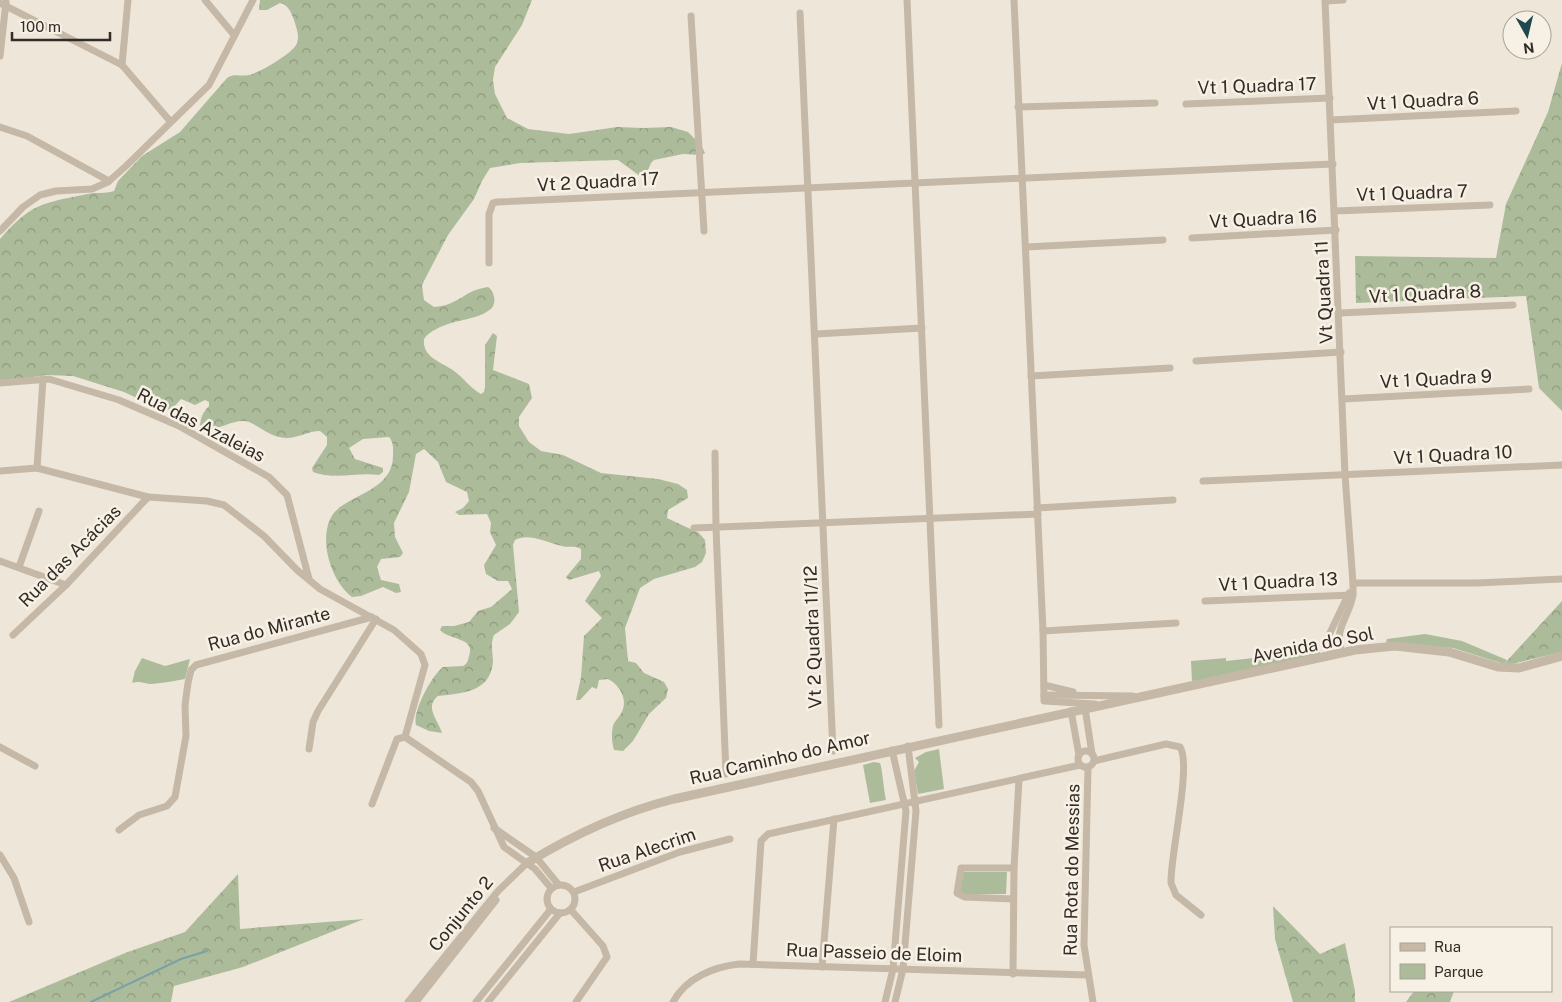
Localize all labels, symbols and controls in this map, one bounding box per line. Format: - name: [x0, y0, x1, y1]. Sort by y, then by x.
- scale bar: [12, 10, 110, 42]
- north arrow: [1502, 10, 1552, 60]
- text: 100 m: [20, 18, 61, 35]
- text: N: [1522, 39, 1535, 57]
- street label: Vt 1 Quadra 17: [1197, 73, 1317, 98]
- street label: Vt 1 Quadra 6: [1366, 87, 1479, 114]
- street label: Vt 2 Quadra 17: [536, 168, 660, 195]
- street label: Vt 1 Quadra 7: [1356, 180, 1468, 205]
- street label: Vt Quadra 16: [1209, 205, 1317, 232]
- street label: Vt Quadra 11: [1310, 240, 1337, 344]
- street label: Vt 1 Quadra 8: [1368, 280, 1482, 307]
- street label: Vt 1 Quadra 9: [1379, 365, 1493, 392]
- street label: Rua das Azaleias: [134, 383, 269, 466]
- street label: Vt 1 Quadra 10: [1393, 441, 1513, 468]
- street label: Rua das Acácias: [14, 500, 125, 611]
- street label: Vt 2 Quadra 11/12: [800, 565, 825, 709]
- street label: Vt 1 Quadra 13: [1218, 568, 1338, 595]
- street label: Rua do Mirante: [205, 602, 332, 655]
- street label: Avenida do Sol: [1250, 622, 1375, 667]
- street label: Rua Caminho do Amor: [687, 726, 872, 789]
- street label: Rua Rota do Messias: [1059, 784, 1084, 956]
- street label: Rua Alecrim: [595, 823, 698, 876]
- street label: Conjunto 2: [424, 872, 497, 955]
- legend: [1390, 927, 1552, 992]
- text: Rua: [1434, 938, 1461, 955]
- street label: Rua Passeio de Eloim: [785, 939, 963, 966]
- text: Parque: [1434, 963, 1484, 980]

